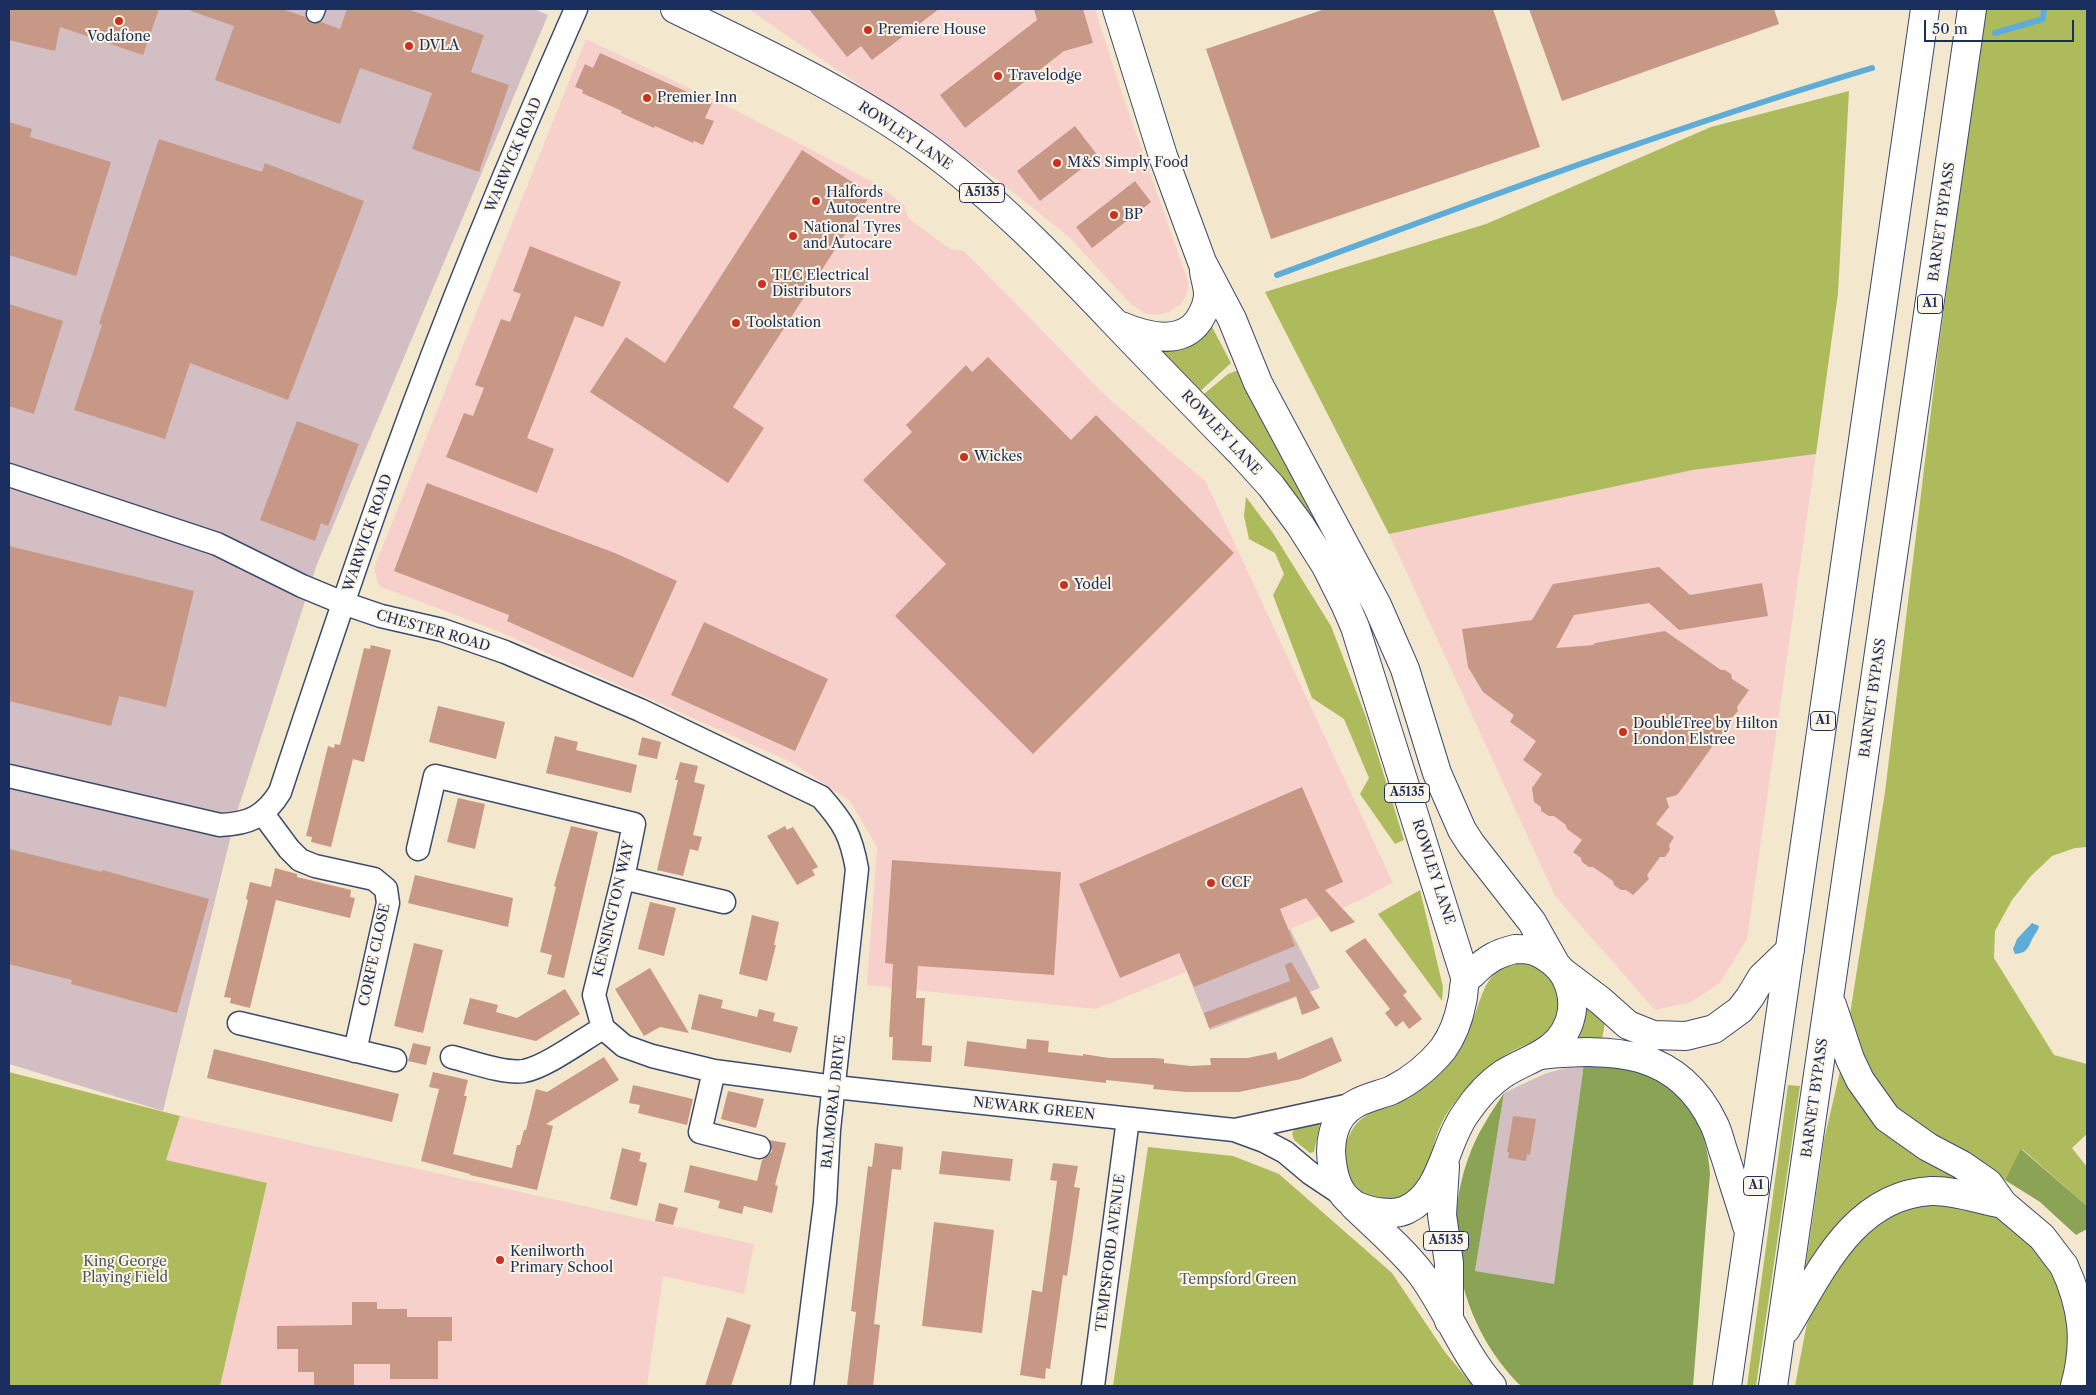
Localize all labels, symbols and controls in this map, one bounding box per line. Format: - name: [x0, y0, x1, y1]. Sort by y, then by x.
- scale bar: [1926, 10, 2076, 42]
- marker: Vodafone: [113, 15, 125, 27]
- text: 50 m: [1932, 19, 1968, 38]
- place label: Premiere House: [878, 22, 986, 38]
- marker: Premiere House: [862, 24, 874, 36]
- place label: Vodafone: [87, 29, 151, 45]
- place label: DVLA: [419, 38, 459, 54]
- marker: DVLA: [403, 40, 415, 52]
- place label: Travelodge: [1008, 68, 1082, 84]
- marker: Travelodge: [992, 70, 1004, 82]
- place label: Premier Inn: [657, 90, 737, 106]
- marker: Premier Inn: [641, 92, 653, 104]
- street label: WARWICK ROAD: [482, 95, 546, 215]
- street label: ROWLEY LANE: [855, 98, 955, 174]
- place label: M&S Simply Food: [1067, 155, 1188, 171]
- marker: M&S Simply Food: [1051, 157, 1063, 169]
- street label: BARNET BYPASS: [1925, 161, 1959, 283]
- road number: A5135: [960, 184, 1004, 202]
- place label: Halfords Autocentre: [826, 185, 901, 218]
- marker: Halfords Autocentre: [810, 195, 822, 207]
- place label: BP: [1124, 207, 1143, 223]
- marker: BP: [1108, 209, 1120, 221]
- place label: National Tyres and Autocare: [803, 220, 901, 252]
- marker: National Tyres and Autocare: [787, 230, 799, 242]
- place label: TLC Electrical Distributors: [772, 268, 869, 300]
- marker: TLC Electrical Distributors: [756, 278, 768, 290]
- road number: A1: [1918, 294, 1942, 314]
- place label: Toolstation: [746, 315, 821, 331]
- marker: Toolstation: [730, 317, 742, 329]
- street label: ROWLEY LANE: [1177, 387, 1265, 479]
- place label: Wickes: [974, 449, 1022, 465]
- marker: Wickes: [958, 451, 970, 463]
- street label: WARWICK ROAD: [340, 472, 396, 594]
- place label: Yodel: [1074, 577, 1111, 593]
- marker: Yodel: [1058, 579, 1070, 591]
- street label: CHESTER ROAD: [374, 607, 492, 655]
- street label: BARNET BYPASS: [1856, 637, 1890, 759]
- road number: A1: [1810, 711, 1836, 730]
- place label: DoubleTree by Hilton London Elstree: [1633, 716, 1778, 749]
- marker: DoubleTree by Hilton London Elstree: [1617, 726, 1629, 738]
- road number: A5135: [1384, 784, 1430, 802]
- street label: ROWLEY LANE: [1408, 817, 1458, 927]
- street label: KENSINGTON WAY: [590, 839, 638, 979]
- place label: CCF: [1221, 875, 1252, 891]
- marker: CCF: [1205, 877, 1217, 889]
- street label: CORFE CLOSE: [356, 902, 394, 1008]
- street label: BALMORAL DRIVE: [819, 1034, 849, 1170]
- street label: BARNET BYPASS: [1798, 1037, 1832, 1159]
- street label: NEWARK GREEN: [972, 1094, 1096, 1124]
- street label: TEMPSFORD AVENUE: [1093, 1173, 1129, 1333]
- road number: A1: [1744, 1176, 1768, 1196]
- road number: A5135: [1424, 1232, 1468, 1250]
- place label: Kenilworth Primary School: [510, 1244, 613, 1276]
- park label: King George Playing Field: [82, 1254, 168, 1286]
- marker: Kenilworth Primary School: [494, 1254, 506, 1266]
- park label: Tempsford Green: [1179, 1272, 1297, 1288]

